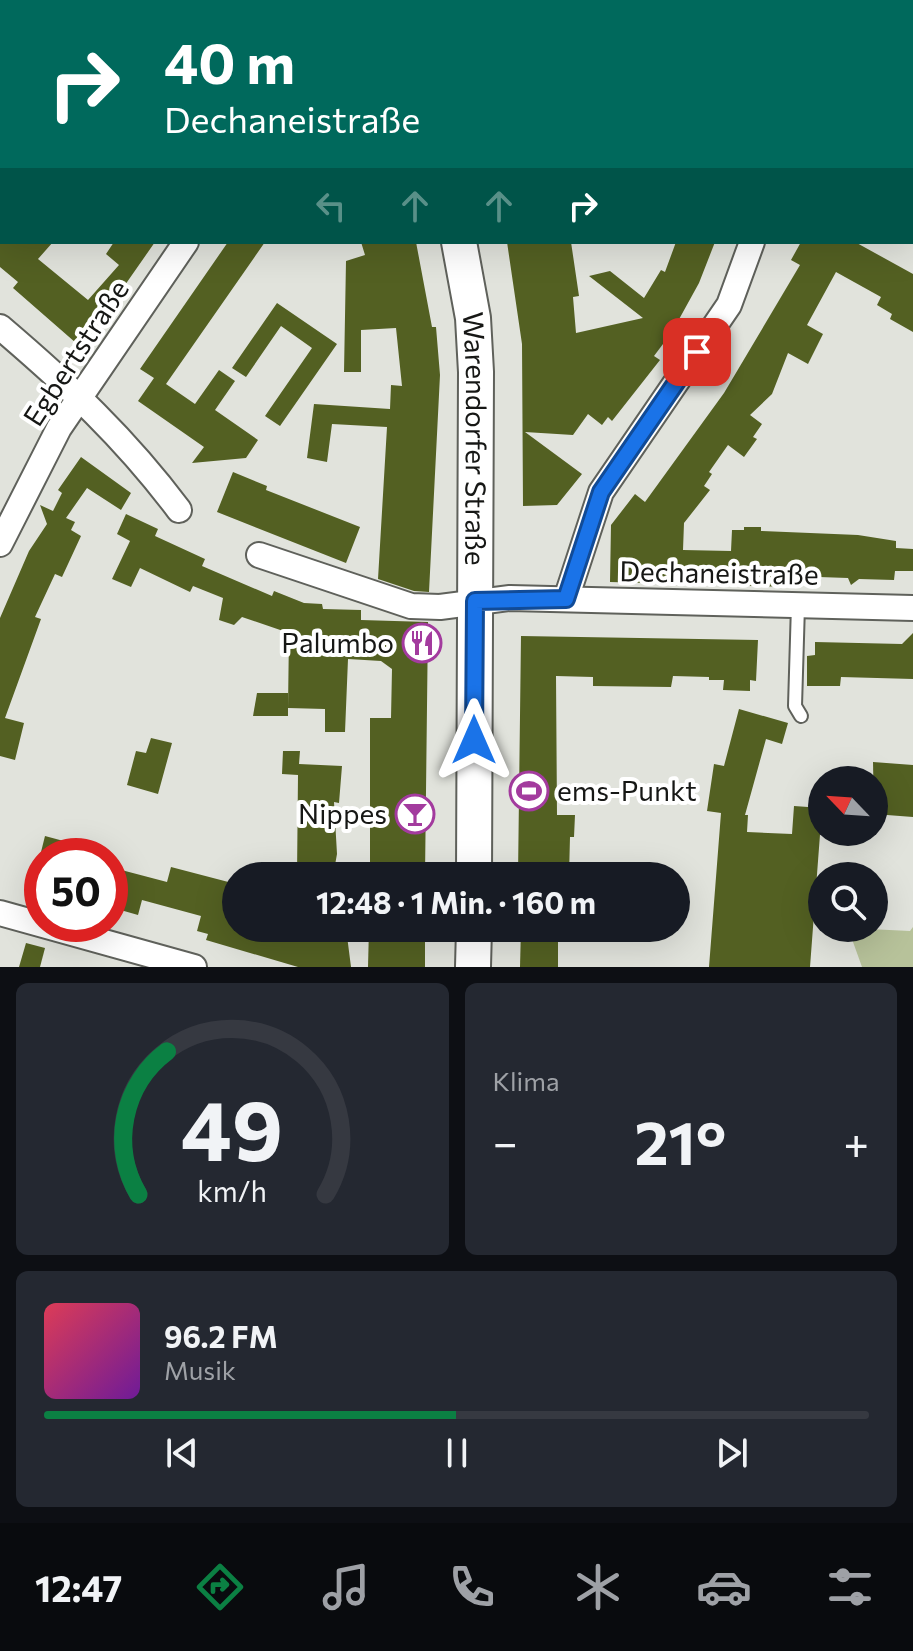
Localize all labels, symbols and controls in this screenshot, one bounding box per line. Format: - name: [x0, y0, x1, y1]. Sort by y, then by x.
- text: 40 m: [164, 27, 295, 96]
- icon: right: [32, 32, 136, 136]
- text: Dechaneistraße: [164, 96, 420, 140]
- icon: left: [309, 184, 353, 228]
- icon: ahead: [393, 184, 437, 228]
- icon: ahead: [477, 184, 521, 228]
- icon: right: [561, 184, 605, 228]
- street label: Egbertstraße: [15, 273, 135, 432]
- street label: Warendorfer Straße: [457, 311, 494, 566]
- pin: [663, 318, 731, 386]
- icon: arrive: [675, 330, 719, 374]
- street label: Dechaneistraße: [619, 553, 819, 591]
- restaurant icon: Palumbo: [401, 622, 443, 664]
- place label: Palumbo: [281, 625, 394, 659]
- position arrow: [432, 698, 516, 782]
- north arrow: [808, 766, 888, 846]
- map controls: [808, 766, 888, 942]
- sports icon: ems-Punkt: [508, 770, 550, 812]
- place label: ems-Punkt: [557, 773, 697, 807]
- bar icon: Nippes: [394, 793, 436, 835]
- place label: Nippes: [298, 796, 387, 830]
- speed limit sign: 50: [24, 838, 128, 942]
- button: search: [808, 862, 888, 942]
- text: 12:48 · 1 Min. · 160 m: [316, 883, 596, 920]
- text: Klima: [493, 1065, 560, 1096]
- text: 49: [181, 1076, 283, 1178]
- text: 21°: [634, 1104, 726, 1177]
- text: −: [493, 1114, 518, 1168]
- text: +: [843, 1114, 869, 1168]
- text: km/h: [197, 1173, 267, 1208]
- text: 96.2 FM: [164, 1317, 278, 1354]
- text: Musik: [164, 1354, 236, 1385]
- icon: previous: [160, 1431, 204, 1475]
- icon: pause: [435, 1431, 479, 1475]
- icon: next: [710, 1431, 754, 1475]
- icon: directions: [192, 1559, 248, 1615]
- icon: music: [318, 1559, 374, 1615]
- icon: phone: [444, 1559, 500, 1615]
- icon: climate: [570, 1559, 626, 1615]
- icon: car: [696, 1559, 752, 1615]
- icon: filters: [822, 1559, 878, 1615]
- text: 12:47: [35, 1565, 122, 1609]

